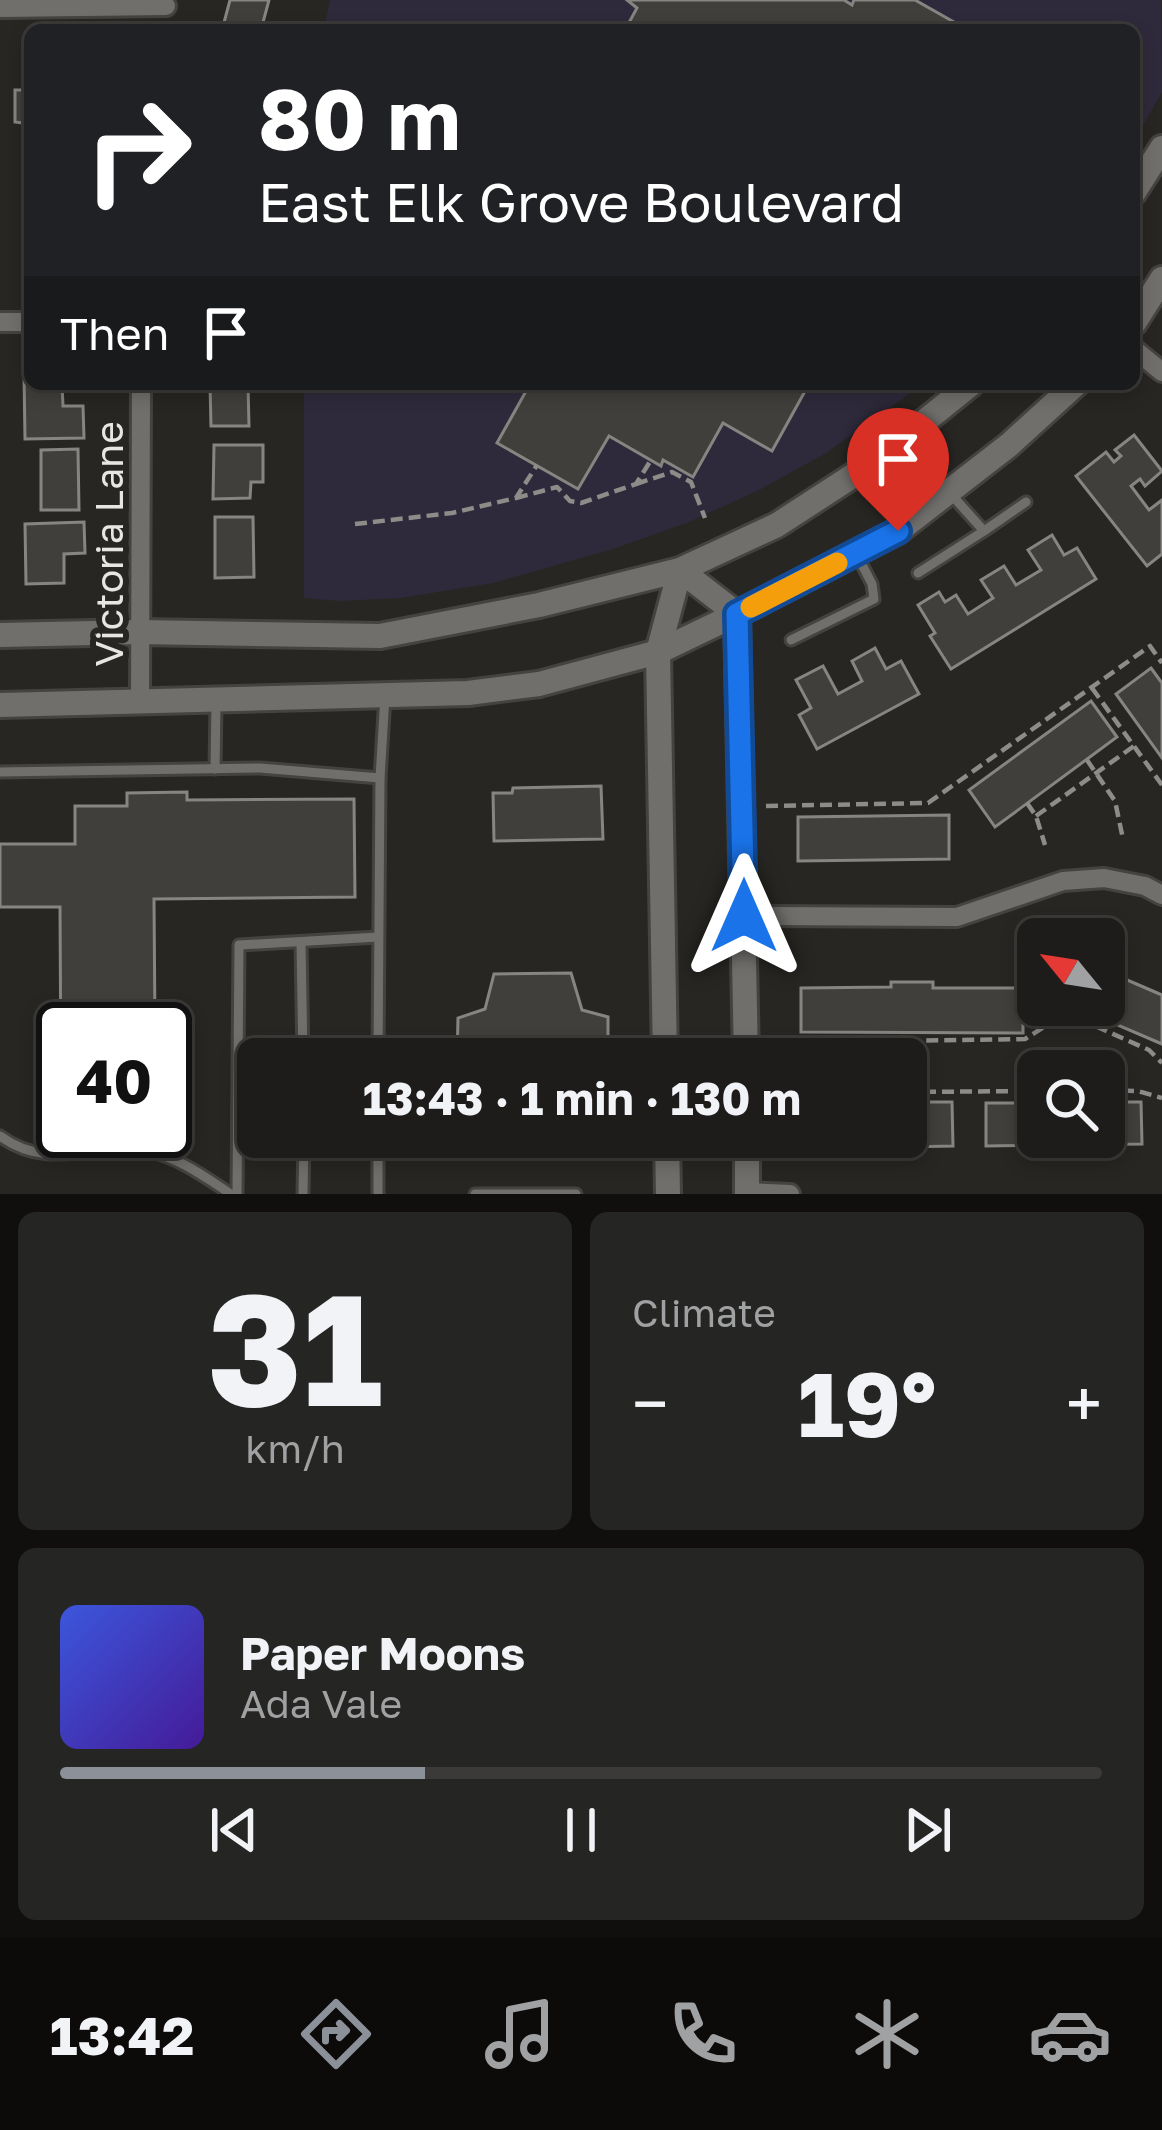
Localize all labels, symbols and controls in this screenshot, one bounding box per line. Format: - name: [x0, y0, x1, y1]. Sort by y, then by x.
- text: 80 m: [258, 68, 461, 168]
- icon: right: [60, 72, 216, 228]
- text: East Elk Grove Boulevard: [258, 169, 904, 234]
- icon: arrive: [193, 300, 259, 366]
- text: Then: [60, 306, 169, 360]
- pin: [847, 408, 949, 531]
- street label: Victoria Lane: [85, 421, 132, 667]
- icon: arrive: [865, 426, 931, 492]
- position arrow: [681, 853, 807, 979]
- north arrow: [1017, 918, 1125, 1026]
- map controls: [1017, 918, 1125, 1158]
- speed limit sign: 40: [36, 1002, 192, 1158]
- button: search: [1017, 1050, 1125, 1158]
- text: 13:43 · 1 min · 130 m: [363, 1071, 801, 1125]
- text: 31: [207, 1253, 383, 1440]
- text: Climate: [632, 1289, 776, 1336]
- text: 19°: [798, 1349, 936, 1457]
- text: −: [632, 1363, 668, 1443]
- text: +: [1066, 1363, 1102, 1443]
- text: km/h: [245, 1425, 345, 1472]
- text: Paper Moons: [240, 1626, 525, 1680]
- text: Ada Vale: [240, 1680, 402, 1727]
- icon: previous: [201, 1797, 267, 1863]
- icon: pause: [548, 1797, 614, 1863]
- icon: next: [895, 1797, 961, 1863]
- icon: directions: [294, 1992, 378, 2076]
- icon: music: [478, 1992, 562, 2076]
- icon: phone: [661, 1992, 745, 2076]
- icon: climate: [845, 1992, 929, 2076]
- icon: car: [1028, 1992, 1112, 2076]
- text: 13:42: [50, 2002, 195, 2067]

